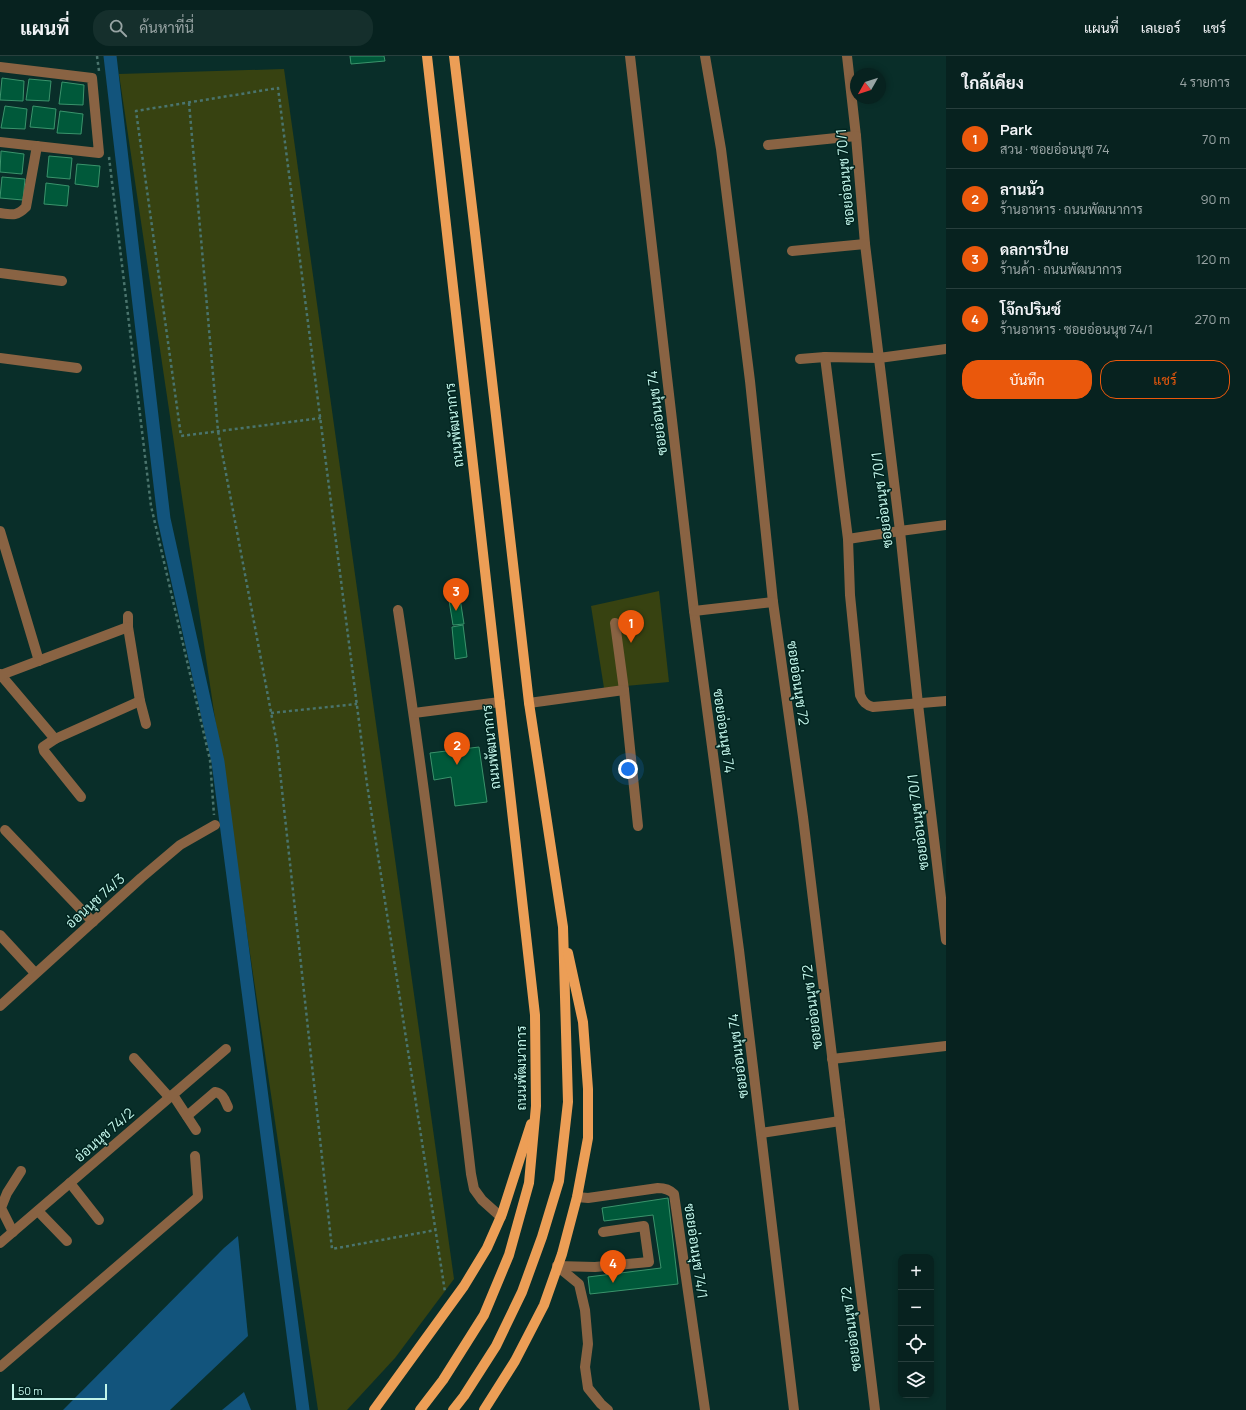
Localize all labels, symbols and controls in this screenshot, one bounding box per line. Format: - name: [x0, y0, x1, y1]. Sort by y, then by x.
- search box: [93, 10, 373, 46]
- text: แผนที่: [20, 15, 69, 41]
- icon: search: [107, 17, 129, 39]
- text: ค้นหาที่นี่: [139, 17, 194, 38]
- text: แผนที่: [1084, 18, 1119, 37]
- text: เลเยอร์: [1141, 18, 1181, 37]
- text: แชร์: [1203, 18, 1226, 37]
- north arrow: [850, 68, 886, 104]
- text: ใกล้เคียง: [962, 71, 1024, 94]
- text: 4 รายการ: [1180, 73, 1230, 91]
- text: Park: [1000, 119, 1032, 140]
- street label: ซอยอ่อนนุช 70/1: [831, 128, 859, 226]
- text: 1: [972, 130, 978, 148]
- text: 70 m: [1202, 130, 1230, 148]
- text: สวน · ซอยอ่อนนุช 74: [1000, 140, 1110, 158]
- text: ลานนัว: [1000, 179, 1044, 200]
- text: 2: [971, 190, 979, 208]
- text: 90 m: [1200, 190, 1230, 208]
- text: ร้านอาหาร · ถนนพัฒนาการ: [1000, 200, 1143, 218]
- text: ดลการป้าย: [1000, 239, 1069, 260]
- text: 3: [971, 250, 979, 268]
- text: 120 m: [1196, 250, 1230, 268]
- text: ร้านค้า · ถนนพัฒนาการ: [1000, 260, 1122, 278]
- text: โจ๊กปรินซ์: [1000, 299, 1061, 320]
- text: 4: [971, 310, 979, 328]
- text: 270 m: [1195, 310, 1230, 328]
- text: ร้านอาหาร · ซอยอ่อนนุช 74/1: [1000, 320, 1153, 338]
- button: บันทึก: [962, 360, 1092, 399]
- button: แชร์: [1100, 360, 1230, 399]
- street label: ซอยอ่อนนุช 74: [642, 370, 672, 456]
- street label: ถนนพัฒนาการ: [440, 382, 467, 468]
- street label: ซอยอ่อนนุช 70/1: [866, 451, 898, 549]
- pin: 3: [443, 578, 469, 611]
- pin: 1: [618, 610, 644, 643]
- street label: ซอยอ่อนนุช 72: [782, 639, 814, 727]
- street label: ซอยอ่อนนุช 74: [708, 687, 740, 775]
- street label: ถนนพัฒนาการ: [477, 704, 504, 790]
- pin: 2: [444, 732, 470, 765]
- your location: [618, 759, 638, 779]
- street label: ซอยอ่อนนุช 70/1: [902, 773, 934, 871]
- street label: อ่อนนุช 74/3: [61, 869, 129, 933]
- street label: ซอยอ่อนนุช 72: [797, 963, 827, 1051]
- street label: ซอยอ่อนนุช 74: [723, 1013, 753, 1099]
- street label: ถนนพัฒนาการ: [511, 1025, 530, 1111]
- street label: อ่อนนุช 74/2: [70, 1103, 138, 1167]
- street label: ซอยอ่อนนุช 74/1: [679, 1202, 713, 1300]
- pin: 4: [600, 1250, 626, 1283]
- map controls: [898, 1254, 934, 1398]
- button: +: [898, 1254, 934, 1290]
- street label: ซอยอ่อนนุช 72: [836, 1285, 866, 1373]
- button: −: [898, 1290, 934, 1326]
- button: locate: [898, 1326, 934, 1362]
- button: layers: [898, 1362, 934, 1398]
- scale bar: [12, 1382, 107, 1401]
- text: 50 m: [18, 1383, 43, 1398]

